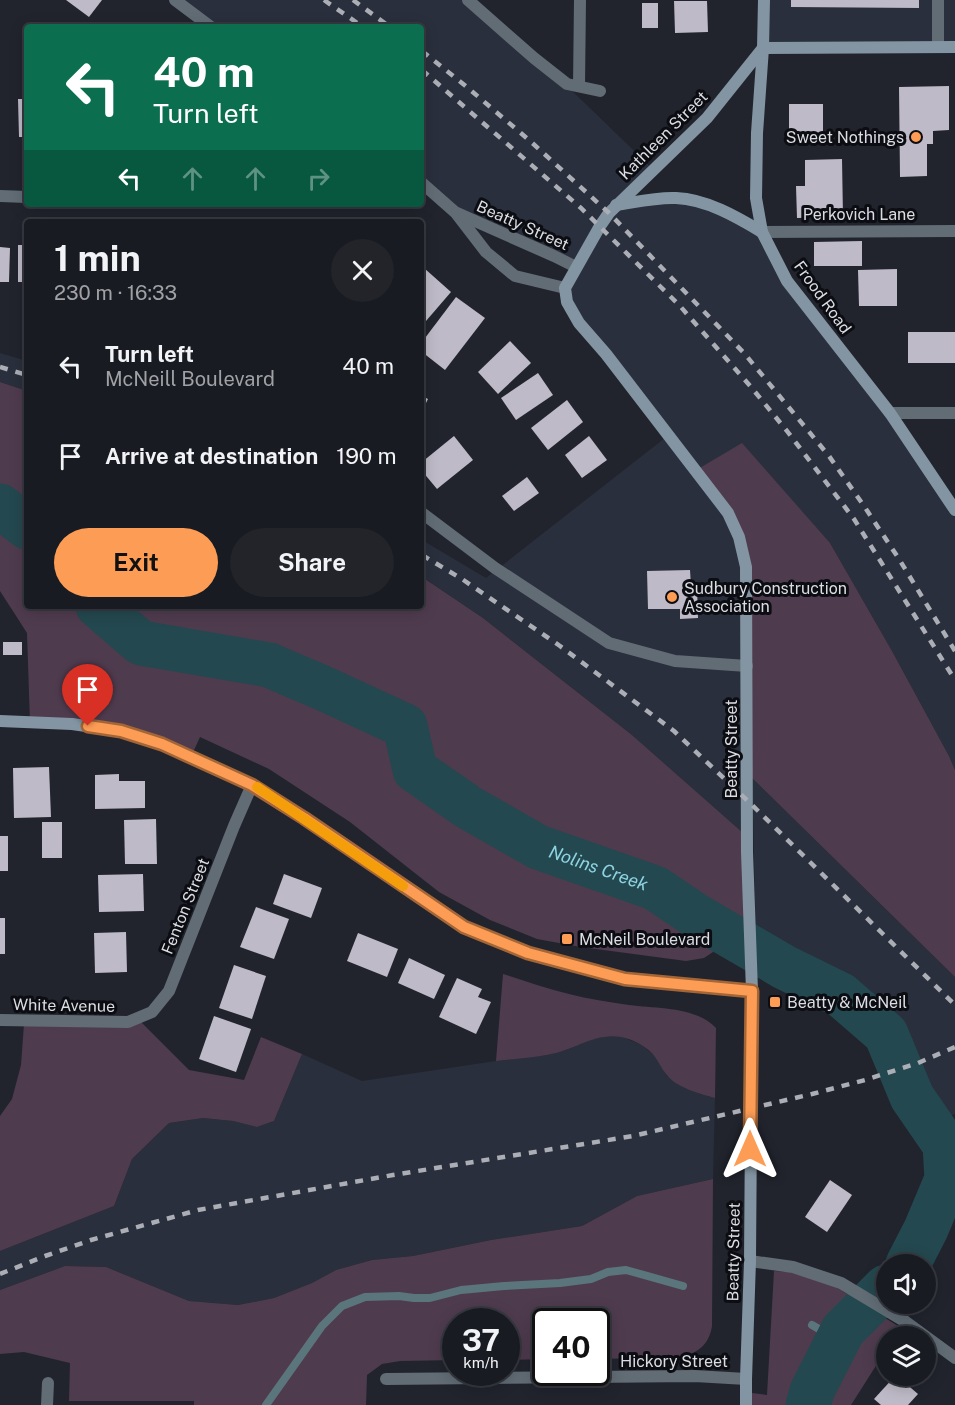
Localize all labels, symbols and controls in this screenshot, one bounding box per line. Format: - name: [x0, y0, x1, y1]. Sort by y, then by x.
- text: 40 m: [153, 47, 255, 96]
- icon: left: [54, 48, 132, 126]
- street label: Kathleen Street: [615, 87, 711, 183]
- text: Turn left: [153, 97, 259, 129]
- place label: Sweet Nothings: [786, 128, 904, 147]
- marker: Sweet Nothings: [909, 130, 923, 144]
- icon: left: [113, 162, 146, 195]
- icon: ahead: [176, 162, 209, 195]
- icon: ahead: [239, 162, 272, 195]
- icon: right: [302, 162, 335, 195]
- street label: Beatty Street: [474, 197, 572, 254]
- street label: Perkovich Lane: [803, 205, 915, 224]
- text: 1 min: [54, 237, 141, 279]
- button: close: [331, 239, 394, 302]
- street label: Frood Road: [790, 257, 855, 337]
- text: 230 m · 16:33: [54, 281, 177, 305]
- text: Turn left: [105, 341, 194, 367]
- icon: left: [54, 350, 87, 383]
- text: 40 m: [342, 353, 394, 379]
- text: McNeill Boulevard: [105, 367, 275, 391]
- icon: arrive: [54, 440, 87, 473]
- text: Arrive at destination: [105, 443, 318, 469]
- text: 190 m: [336, 443, 397, 469]
- button: Exit: [54, 528, 218, 597]
- button: Share: [230, 528, 394, 597]
- place label: Sudbury Construction Association: [684, 579, 847, 616]
- marker: Sudbury Construction Association: [665, 590, 679, 604]
- pin: [62, 664, 113, 726]
- icon: arrive: [71, 673, 104, 706]
- street label: Beatty Street: [722, 699, 741, 799]
- water label: Nolins Creek: [546, 841, 651, 895]
- street label: Fenton Street: [158, 855, 213, 957]
- place label: McNeil Boulevard: [579, 930, 710, 949]
- marker: McNeil Boulevard: [560, 932, 574, 946]
- place label: Beatty & McNeil: [787, 993, 907, 1012]
- street label: White Avenue: [13, 995, 115, 1016]
- marker: Beatty & McNeil: [768, 995, 782, 1009]
- position arrow: [718, 1117, 782, 1181]
- street label: Beatty Street: [723, 1202, 744, 1302]
- map controls: [876, 1254, 936, 1386]
- button: sound: [876, 1254, 936, 1314]
- speed limit sign: 40: [532, 1308, 610, 1386]
- text: 37: [462, 1322, 500, 1358]
- button: layers: [876, 1326, 936, 1386]
- street label: Hickory Street: [620, 1352, 728, 1371]
- text: km/h: [463, 1354, 499, 1371]

